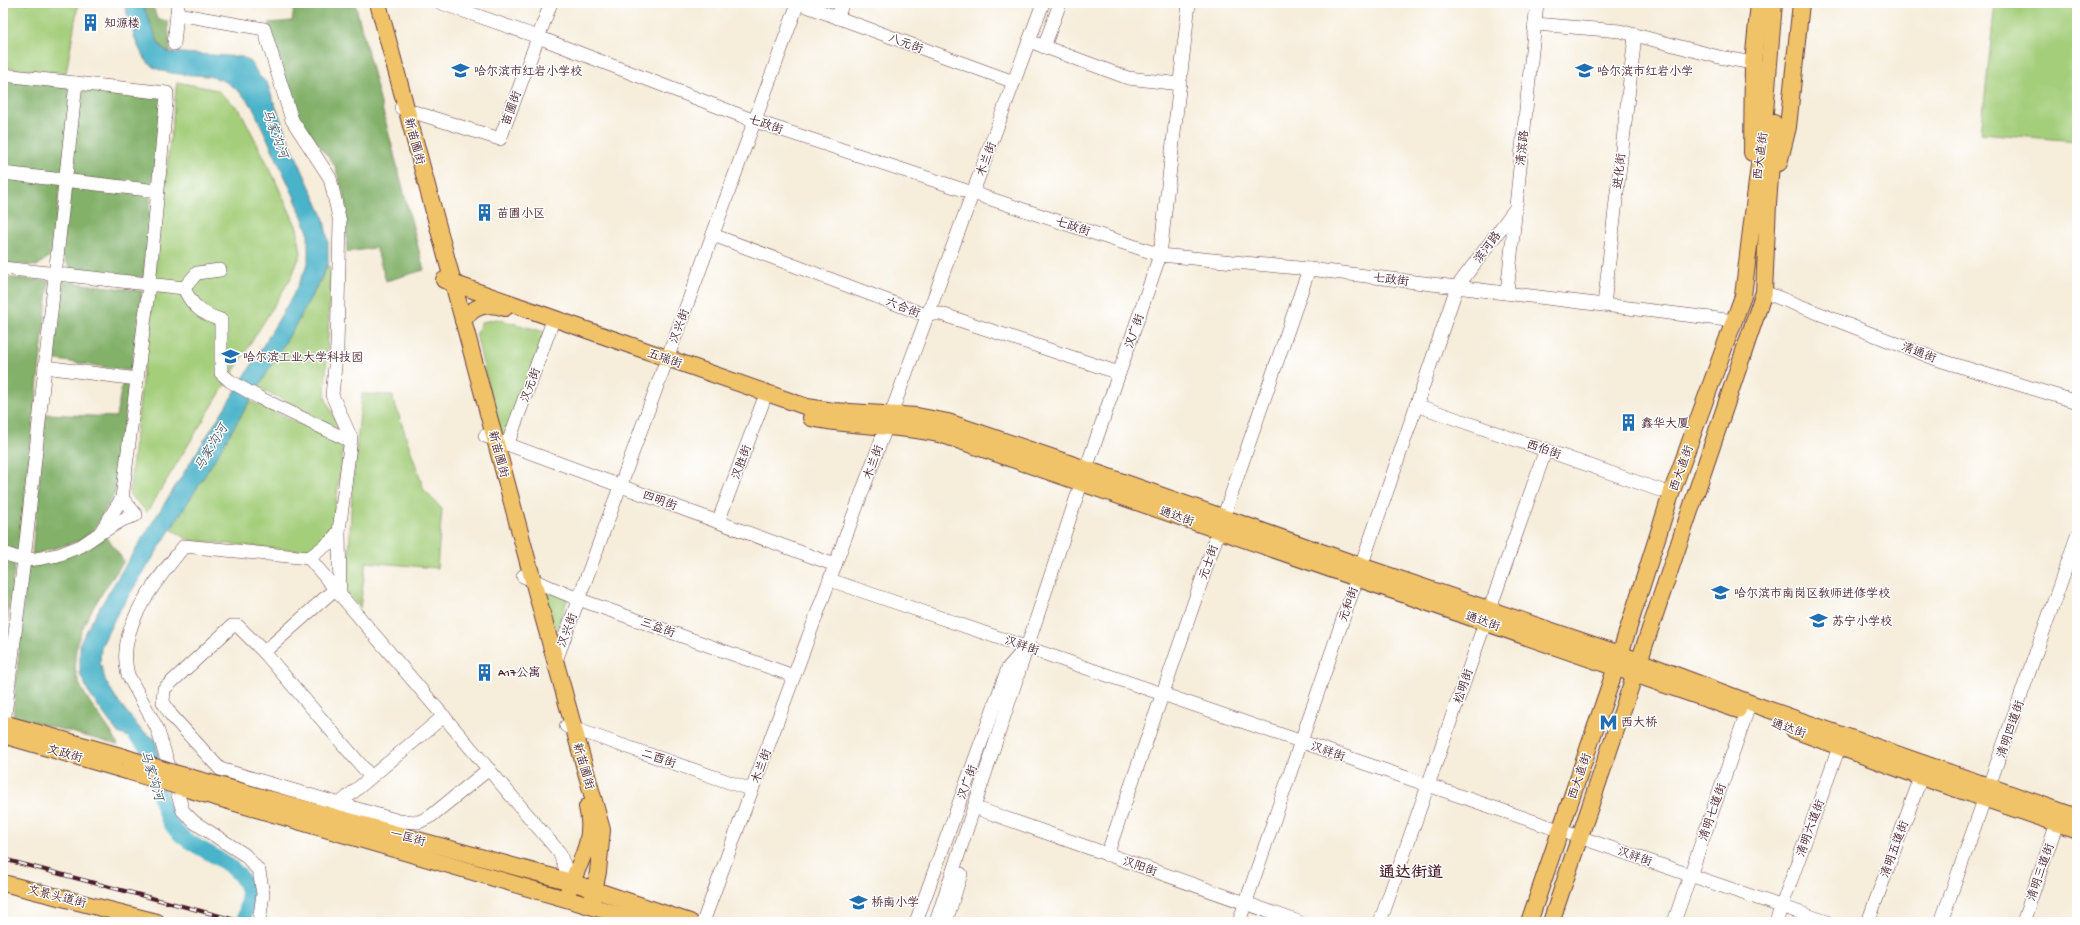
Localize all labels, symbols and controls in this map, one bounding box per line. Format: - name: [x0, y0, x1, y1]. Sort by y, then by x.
- building icon: 知源楼: [81, 13, 101, 33]
- place label: 知源楼: [104, 17, 140, 32]
- street label: 八元街: [886, 31, 925, 58]
- school or university icon: 哈尔滨市红岩小学校: [451, 61, 471, 81]
- school or university icon: 哈尔滨市红岩小学: [1574, 61, 1594, 81]
- place label: 哈尔滨市红岩小学校: [474, 65, 582, 80]
- place label: 哈尔滨市红岩小学: [1597, 65, 1693, 80]
- street label: 苗圃街: [499, 89, 526, 128]
- water label: 马家沟河: [257, 107, 292, 163]
- street label: 七政街: [746, 112, 785, 138]
- street label: 新苗圃街: [400, 116, 427, 167]
- street label: 清滨路: [1514, 129, 1533, 167]
- street label: 西大直街: [1751, 131, 1772, 181]
- street label: 木兰街: [973, 140, 1001, 179]
- street label: 进化街: [1611, 152, 1630, 190]
- building icon: 苗圃小区: [474, 203, 494, 223]
- place label: 苗圃小区: [497, 207, 545, 222]
- street label: 七政街: [1053, 215, 1092, 240]
- street label: 滨河路: [1471, 229, 1505, 267]
- street label: 七政街: [1372, 271, 1410, 290]
- street label: 六合街: [883, 295, 922, 322]
- street label: 汉兴街: [667, 307, 694, 346]
- street label: 汉广街: [1122, 312, 1148, 351]
- street label: 清通街: [1899, 340, 1938, 367]
- street label: 五瑞街: [645, 346, 684, 372]
- school or university icon: 哈尔滨工业大学科技园: [220, 347, 240, 367]
- place label: 哈尔滨工业大学科技园: [243, 351, 363, 366]
- street label: 汉元街: [518, 366, 545, 405]
- building icon: 鑫华大厦: [1618, 413, 1638, 433]
- place label: 鑫华大厦: [1641, 417, 1689, 432]
- water label: 马家沟河: [191, 420, 233, 474]
- street label: 新苗圃街: [484, 429, 511, 480]
- street label: 西伯街: [1524, 437, 1563, 463]
- street label: 汉胜街: [729, 443, 756, 482]
- street label: 木兰街: [860, 443, 888, 482]
- street label: 西大直街: [1667, 443, 1698, 494]
- street label: 四明街: [640, 488, 679, 515]
- street label: 通达街: [1157, 504, 1196, 530]
- street label: 元士街: [1196, 543, 1222, 582]
- school or university icon: 哈尔滨市南岗区教师进修学校: [1711, 583, 1731, 603]
- street label: 元和街: [1336, 585, 1362, 624]
- place label: 哈尔滨市南岗区教师进修学校: [1734, 587, 1890, 602]
- street label: 通达街: [1463, 609, 1502, 635]
- street label: 汉兴街: [555, 611, 582, 650]
- school or university icon: 苏宁小学校: [1809, 611, 1829, 631]
- street label: 三益街: [638, 615, 677, 642]
- place label: 苏宁小学校: [1832, 615, 1892, 630]
- street label: 汉祥街: [1002, 633, 1041, 659]
- building icon: A17公寓: [475, 662, 495, 682]
- place label: A17公寓: [498, 666, 540, 681]
- street label: 松明街: [1451, 667, 1477, 706]
- street label: 清明四道街: [1995, 699, 2028, 760]
- metro station icon: 西大桥: [1598, 712, 1618, 732]
- place label: 西大桥: [1621, 716, 1658, 731]
- street label: 通达街: [1769, 716, 1808, 742]
- street label: 汉祥街: [1308, 739, 1347, 765]
- street label: 新苗圃街: [569, 741, 596, 792]
- street label: 文政街: [45, 742, 84, 767]
- street label: 二酉街: [639, 746, 678, 772]
- street label: 木兰街: [748, 747, 776, 786]
- water label: 马家沟河: [136, 748, 167, 805]
- street label: 西大直街: [1566, 751, 1595, 802]
- street label: 汉广街: [955, 763, 982, 802]
- street label: 清明七道街: [1697, 782, 1730, 843]
- street label: 清明六道街: [1794, 798, 1829, 859]
- street label: 清明五道街: [1878, 819, 1913, 880]
- street label: 一匡街: [388, 827, 427, 850]
- street label: 清明三道街: [2025, 842, 2058, 903]
- street label: 汉祥街: [1615, 844, 1654, 870]
- street label: 汉阳街: [1120, 854, 1159, 880]
- district label: 通达街道: [1379, 864, 1443, 884]
- street label: 文景头道街: [26, 883, 88, 912]
- school or university icon: 桥南小学: [848, 892, 868, 912]
- place label: 桥南小学: [871, 896, 919, 911]

